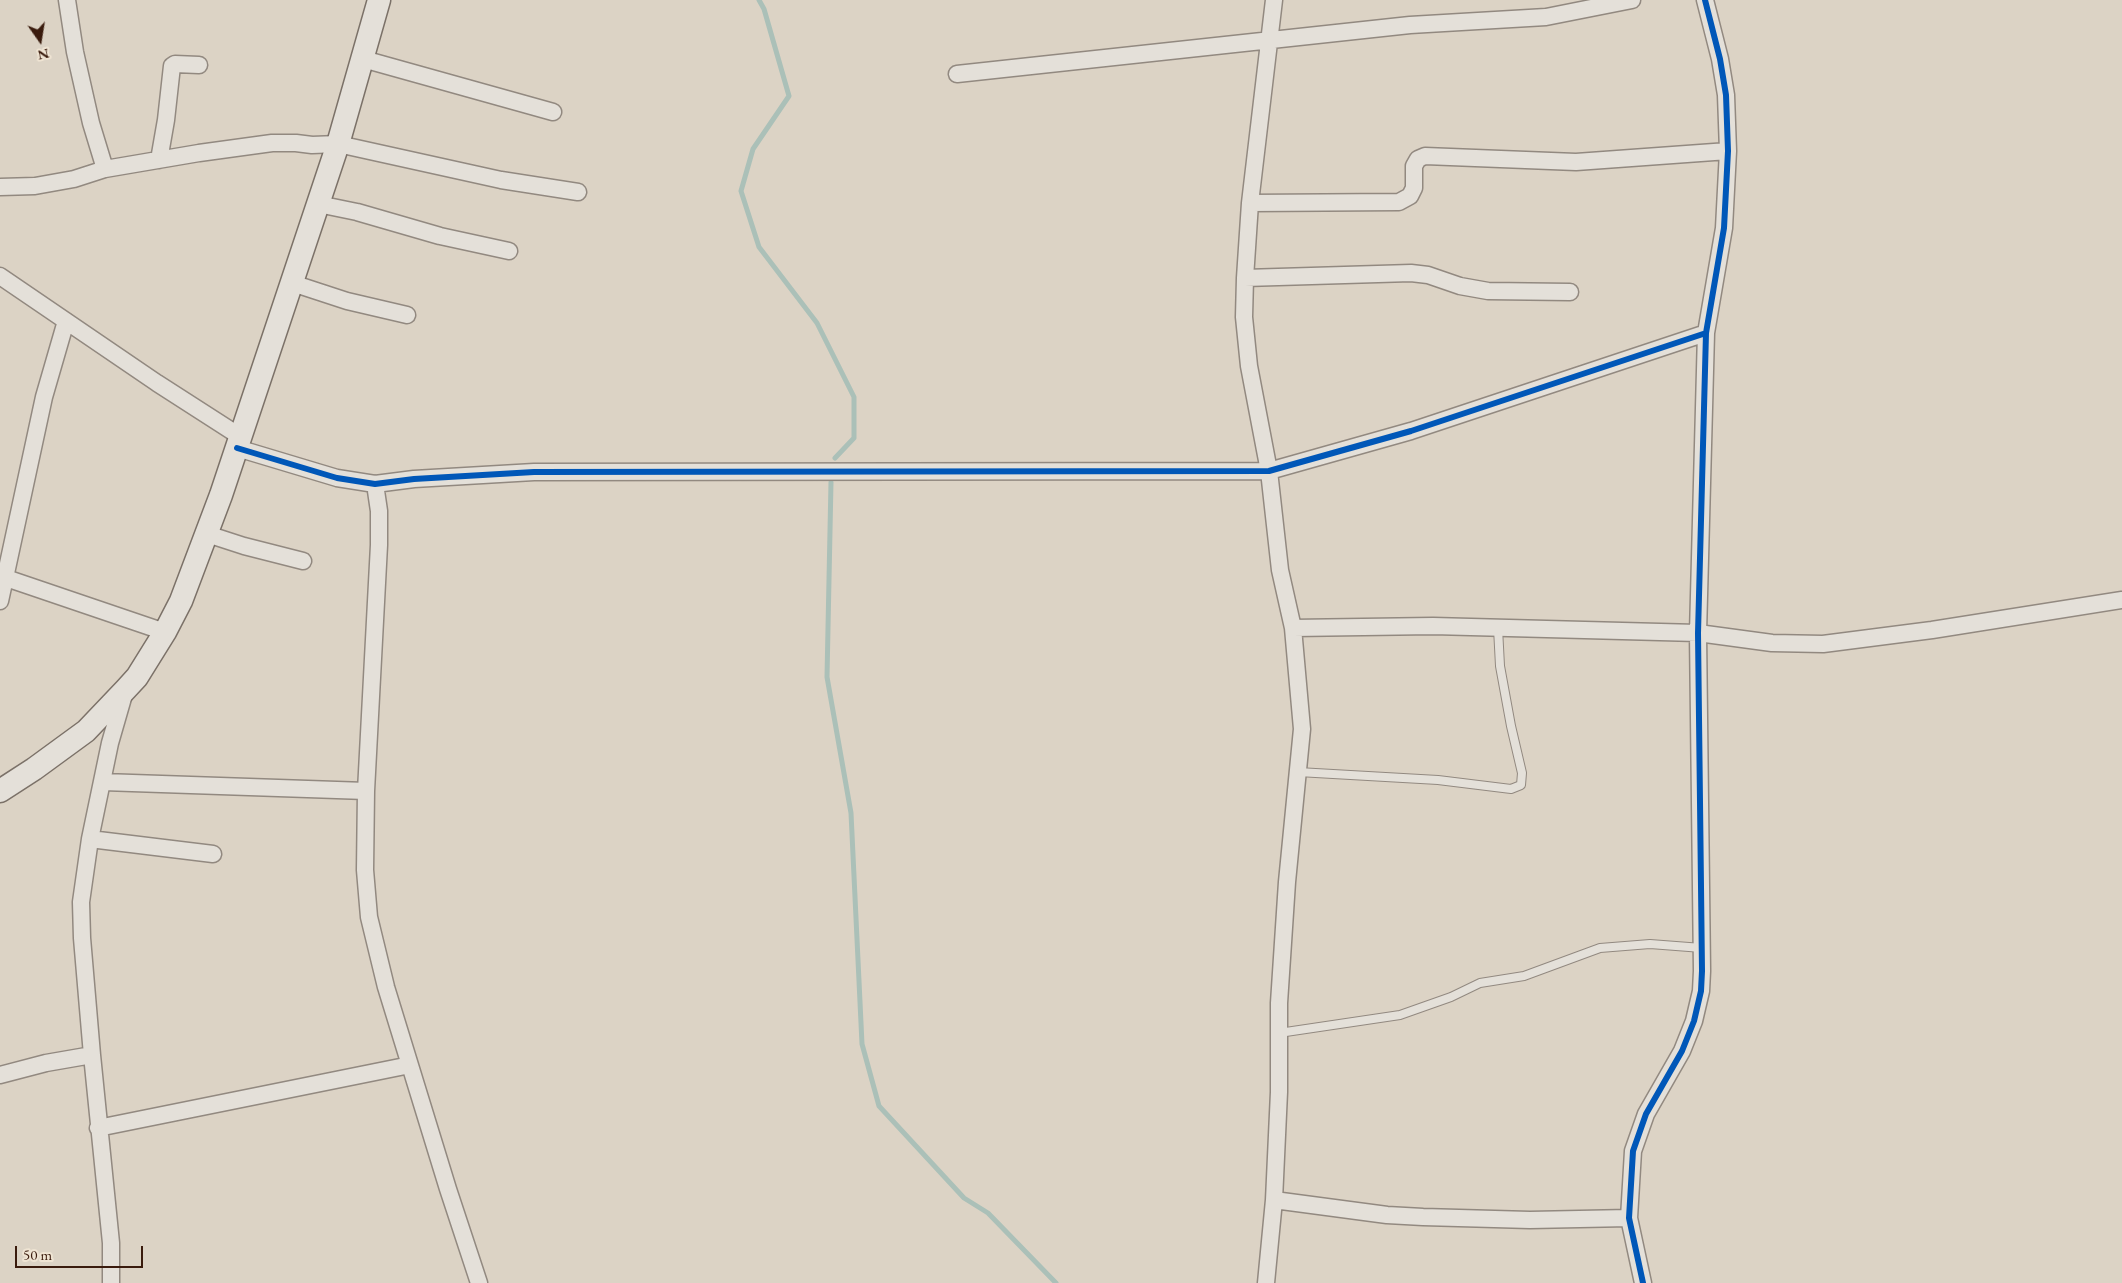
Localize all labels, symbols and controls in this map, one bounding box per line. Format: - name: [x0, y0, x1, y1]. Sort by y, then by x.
- north arrow: [15, 15, 65, 65]
- text: N: [36, 45, 51, 65]
- scale bar: [18, 1236, 145, 1268]
- text: 50 m: [23, 1245, 52, 1264]

